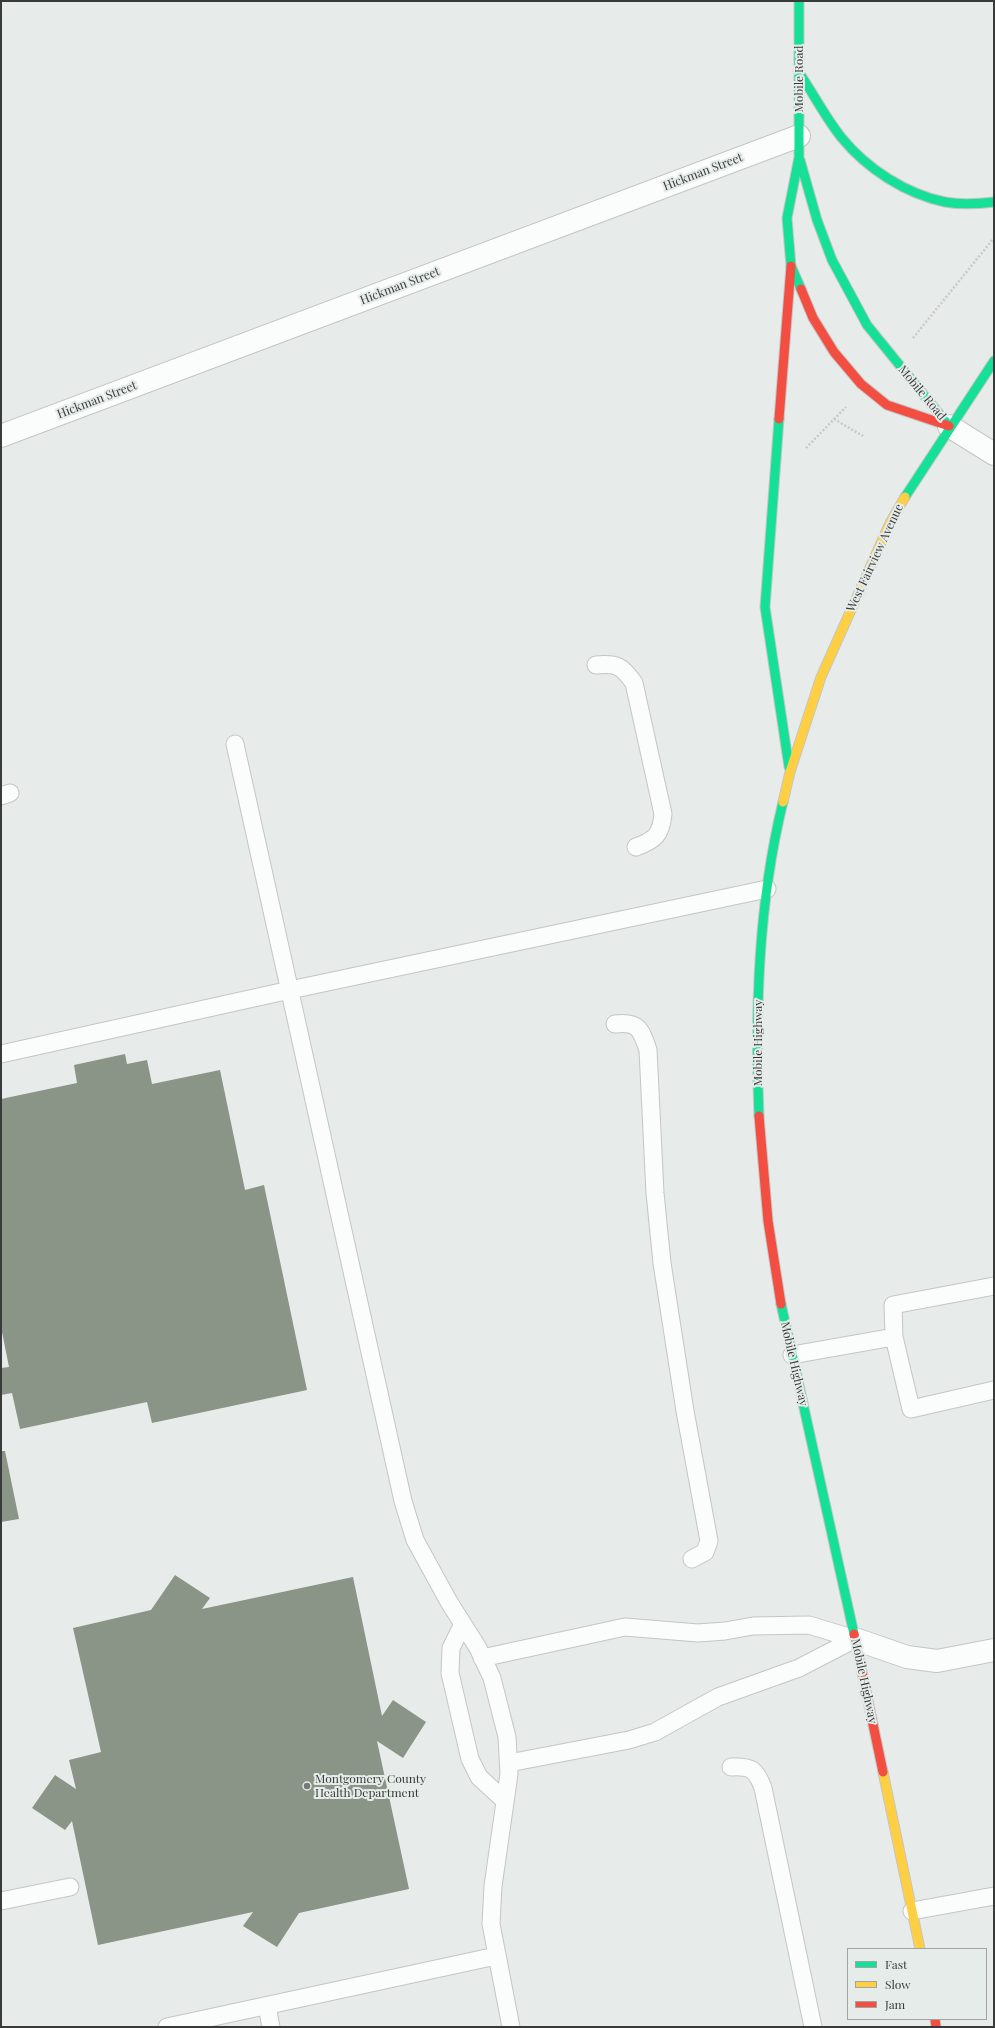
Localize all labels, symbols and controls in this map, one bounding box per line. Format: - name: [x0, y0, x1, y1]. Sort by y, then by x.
- street label: Mobile Road: [792, 46, 806, 112]
- street label: Hickman Street: [661, 150, 745, 194]
- street label: Hickman Street: [358, 264, 442, 308]
- street label: Mobile Road: [895, 363, 949, 423]
- street label: Hickman Street: [55, 378, 139, 422]
- street label: West Fairview Avenue: [844, 502, 906, 614]
- street label: Mobile Highway: [751, 1000, 765, 1086]
- street label: Mobile Highway: [777, 1320, 811, 1408]
- street label: Mobile Highway: [848, 1637, 880, 1725]
- place label: Montgomery County Health Department: [315, 1772, 426, 1800]
- marker: Montgomery County Health Department: [302, 1781, 312, 1791]
- legend: [847, 1948, 987, 2020]
- text: Fast: [885, 1956, 907, 1972]
- text: Slow: [885, 1976, 911, 1992]
- text: Jam: [885, 1996, 905, 2012]

